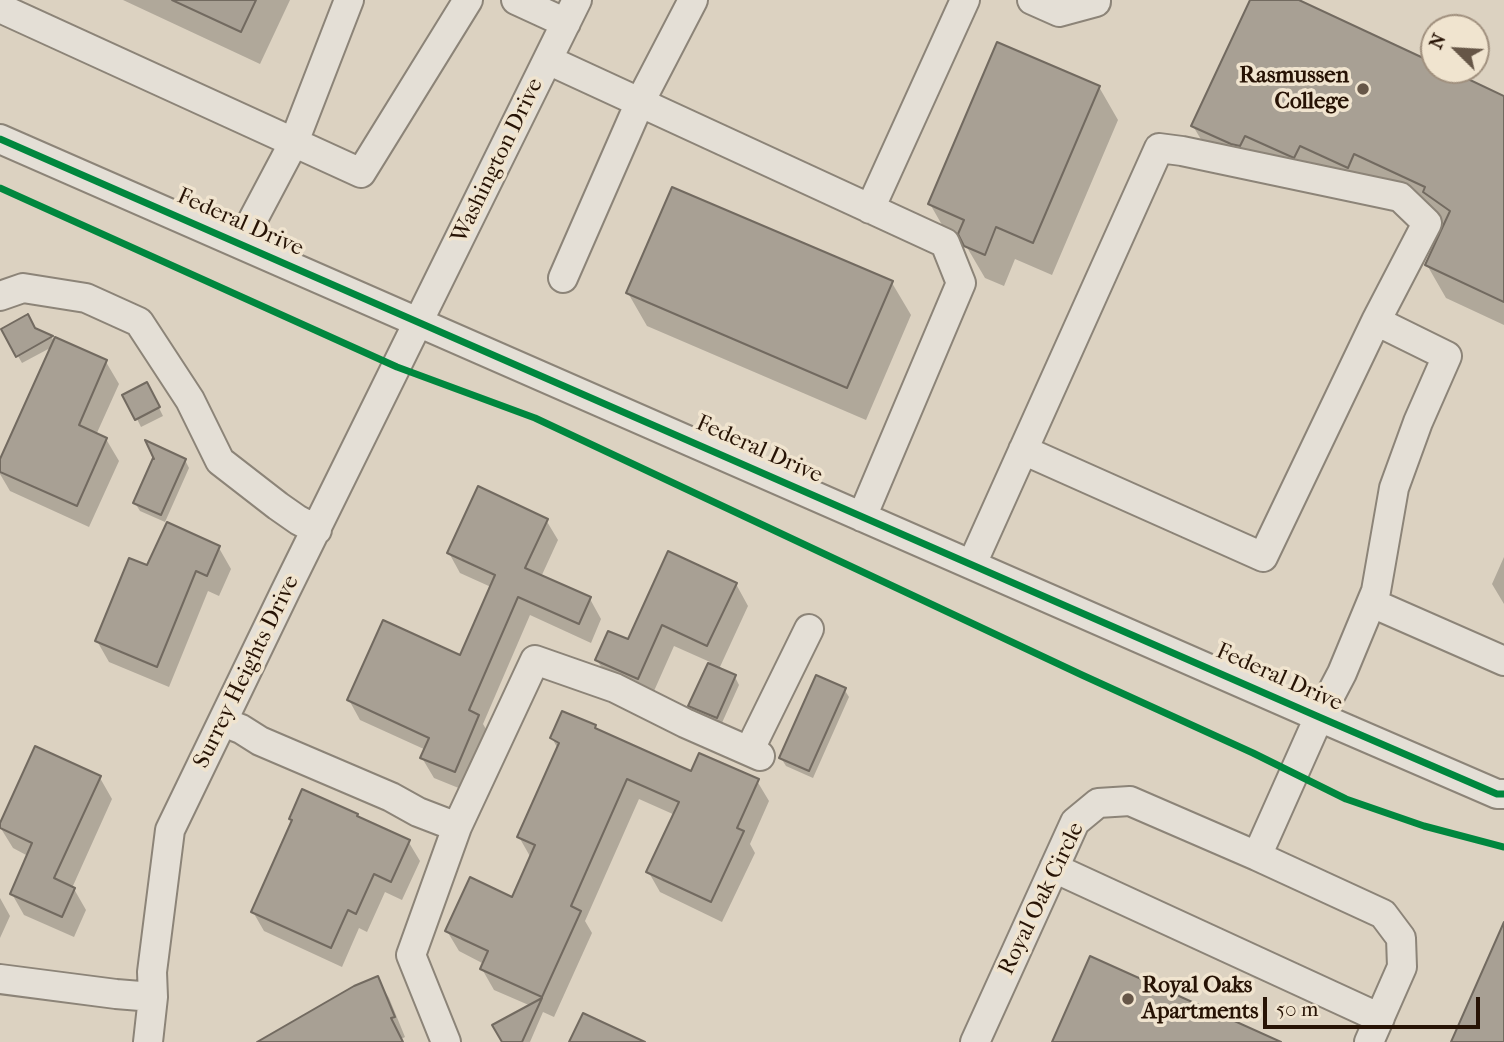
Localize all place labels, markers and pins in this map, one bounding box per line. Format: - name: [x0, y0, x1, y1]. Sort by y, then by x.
- place label: Rasmussen College: [1239, 62, 1349, 116]
- marker: Rasmussen College: [1355, 81, 1371, 97]
- place label: Royal Oaks Apartments: [1142, 972, 1258, 1026]
- marker: Royal Oaks Apartments: [1120, 991, 1136, 1007]

